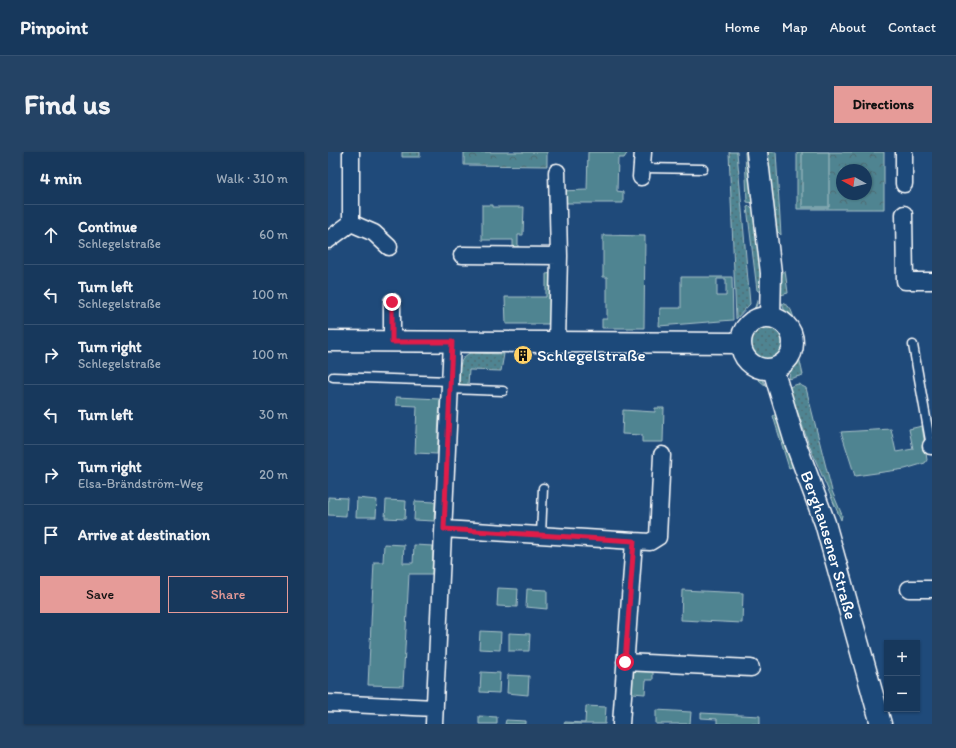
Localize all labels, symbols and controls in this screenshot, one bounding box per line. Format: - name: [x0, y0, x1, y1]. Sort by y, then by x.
- text: Pinpoint: [20, 16, 88, 39]
- text: Home: [725, 19, 760, 36]
- text: Map: [782, 19, 808, 36]
- text: About: [830, 19, 866, 36]
- text: Contact: [888, 19, 936, 36]
- button: Directions: [834, 86, 932, 123]
- text: Find us: [24, 87, 111, 121]
- north arrow: [836, 164, 872, 200]
- text: 4 min: [40, 168, 82, 188]
- text: Walk · 310 m: [216, 171, 288, 186]
- text: Continue: [78, 218, 137, 236]
- icon: ahead: [40, 224, 62, 246]
- text: 60 m: [259, 227, 288, 242]
- text: Schlegelstraße: [78, 236, 161, 251]
- text: Turn left: [78, 278, 133, 296]
- icon: left: [40, 284, 62, 306]
- text: 100 m: [252, 287, 288, 302]
- route end: [383, 293, 401, 311]
- text: Schlegelstraße: [78, 296, 161, 311]
- text: Turn right: [78, 338, 142, 356]
- icon: right: [40, 344, 62, 366]
- building icon: Schlegelstraße: [512, 344, 534, 366]
- place label: Schlegelstraße: [537, 345, 646, 365]
- text: 100 m: [252, 347, 288, 362]
- text: Schlegelstraße: [78, 356, 161, 371]
- icon: left: [40, 404, 62, 426]
- text: Turn left: [78, 406, 133, 424]
- text: 30 m: [259, 407, 288, 422]
- text: Turn right: [78, 458, 142, 476]
- icon: right: [40, 464, 62, 486]
- text: 20 m: [259, 467, 288, 482]
- street label: Berghausener Straße: [797, 468, 861, 622]
- text: Elsa-Brändström-Weg: [78, 476, 203, 491]
- icon: arrive: [40, 524, 62, 546]
- text: Arrive at destination: [78, 526, 210, 544]
- button: Save: [40, 576, 160, 613]
- button: Share: [168, 576, 288, 613]
- map controls: [884, 640, 920, 712]
- button: +: [884, 640, 920, 676]
- route start: [616, 653, 634, 671]
- button: −: [884, 676, 920, 712]

